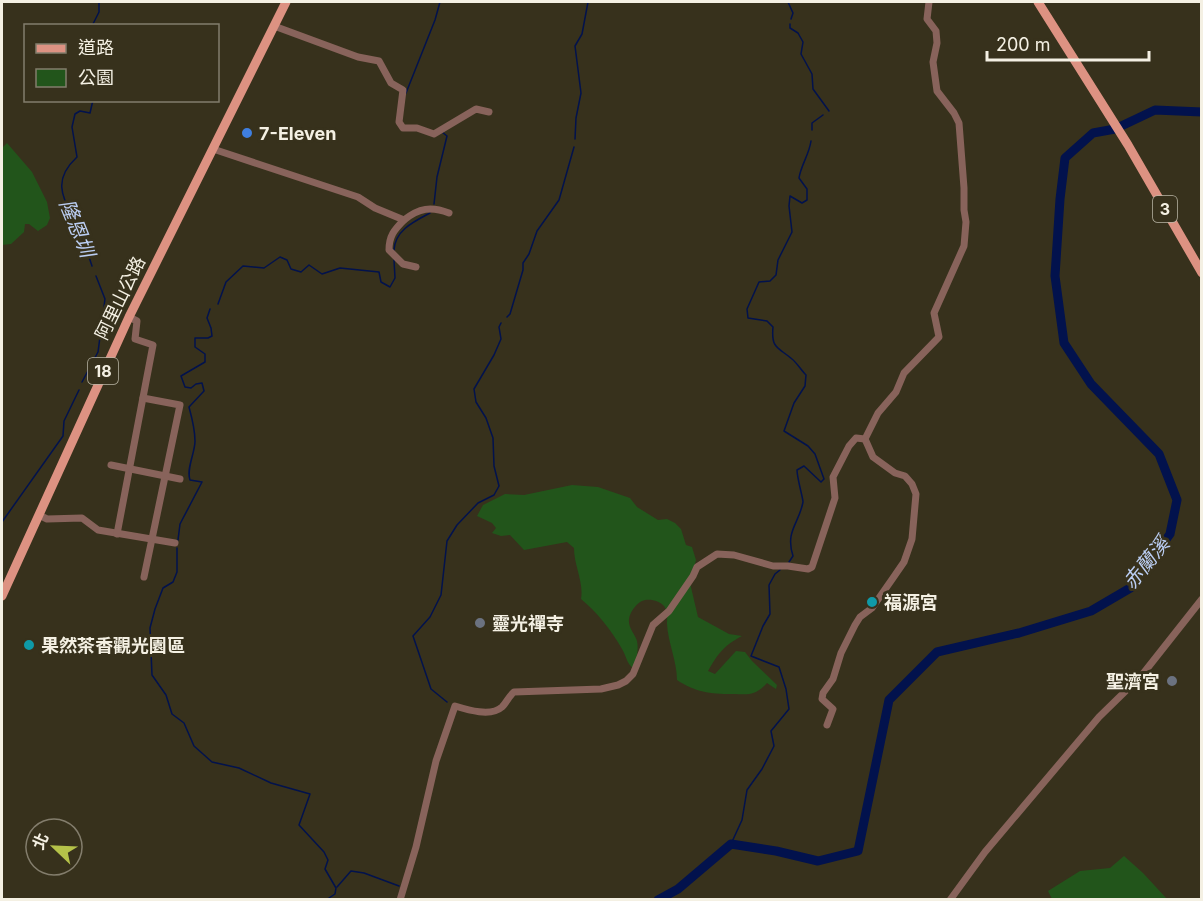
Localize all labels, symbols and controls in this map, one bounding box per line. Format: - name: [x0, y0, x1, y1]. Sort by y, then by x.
- legend: [24, 24, 219, 102]
- scale bar: [987, 24, 1149, 62]
- text: 200 m: [996, 34, 1051, 55]
- text: 道路: [78, 37, 114, 58]
- text: 公園: [78, 67, 114, 88]
- place label: 7-Eleven: [259, 123, 337, 144]
- marker: 7-Eleven: [240, 126, 254, 140]
- water label: 隆恩圳: [55, 196, 100, 263]
- road number: 3: [1153, 196, 1177, 222]
- street label: 阿里山公路: [91, 253, 149, 343]
- road number: 18: [88, 358, 118, 384]
- water label: 赤蘭溪: [1118, 530, 1176, 594]
- place label: 福源宮: [884, 592, 938, 613]
- marker: 福源宮: [865, 595, 879, 609]
- place label: 靈光禪寺: [492, 613, 564, 634]
- marker: 靈光禪寺: [473, 616, 487, 630]
- place label: 果然茶香觀光園區: [41, 635, 185, 656]
- marker: 果然茶香觀光園區: [22, 638, 36, 652]
- place label: 聖濟宮: [1106, 671, 1160, 692]
- marker: 聖濟宮: [1165, 674, 1179, 688]
- north arrow: [24, 817, 84, 877]
- text: 北: [28, 830, 53, 852]

